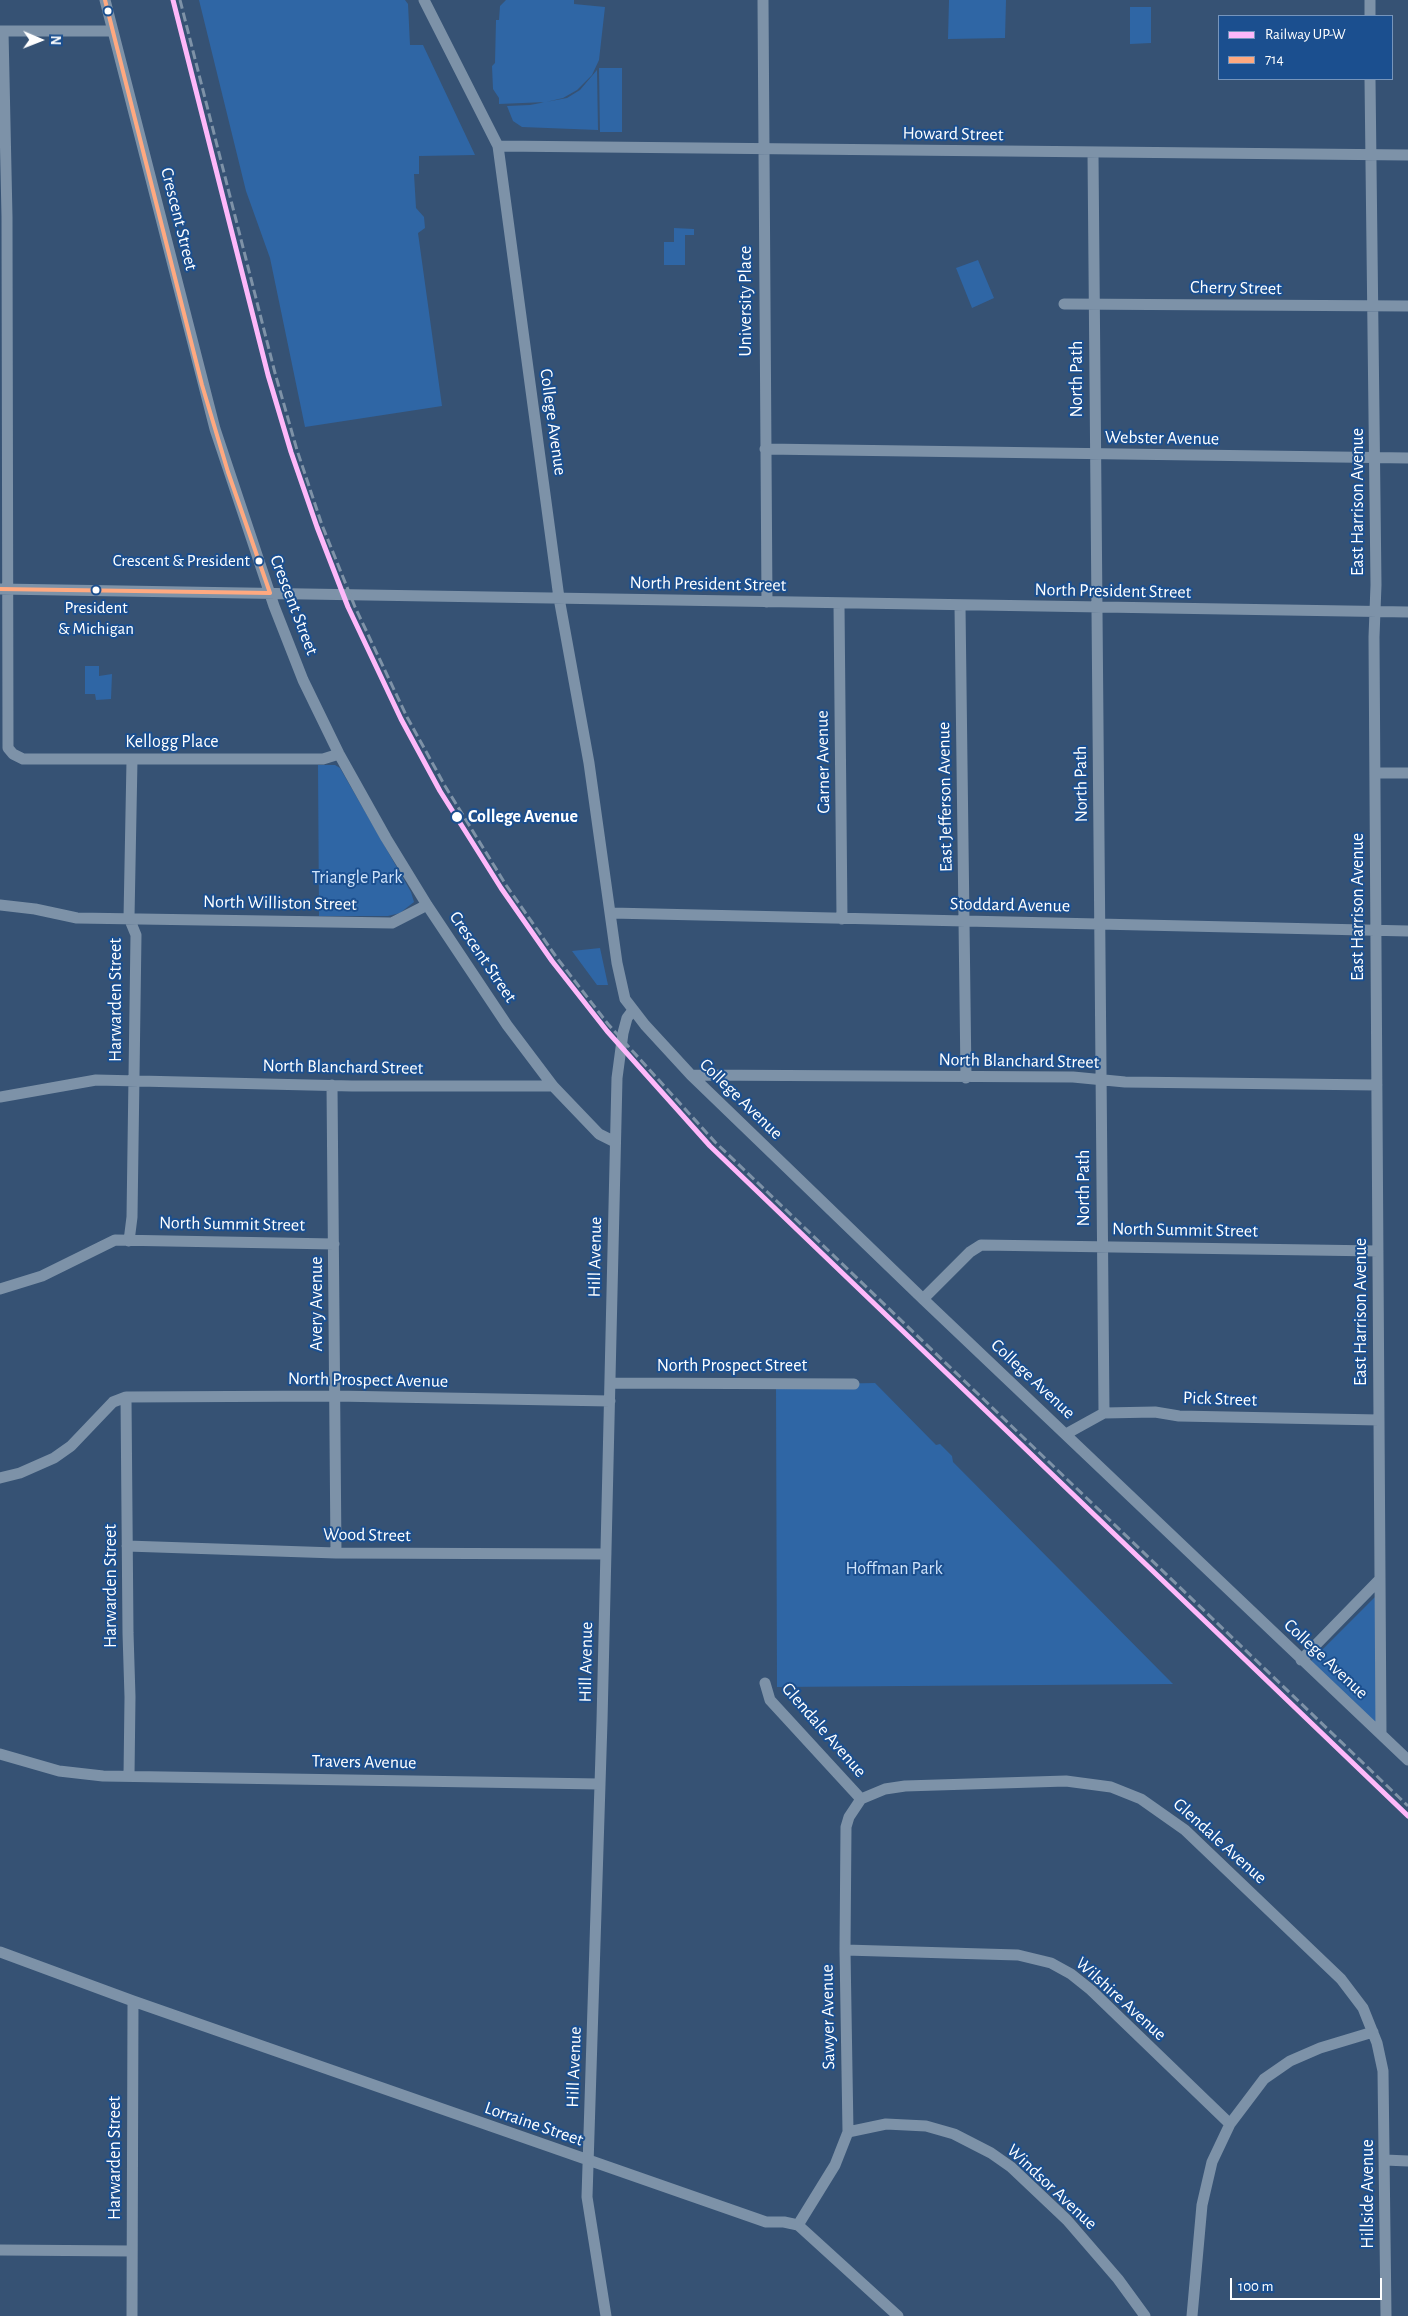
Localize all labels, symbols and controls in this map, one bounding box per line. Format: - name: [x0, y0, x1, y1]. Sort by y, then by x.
- unlabelled marker: [103, 6, 113, 16]
- north arrow: [15, 15, 65, 65]
- legend: [1218, 15, 1393, 80]
- text: Railway UP-W: [1265, 27, 1346, 42]
- text: N: [48, 35, 62, 45]
- text: 714: [1265, 52, 1284, 67]
- street label: Howard Street: [902, 122, 1004, 146]
- street label: Crescent Street: [156, 165, 202, 273]
- street label: University Place: [735, 246, 757, 356]
- street label: Cherry Street: [1190, 276, 1282, 300]
- street label: North Path: [1066, 341, 1088, 417]
- street label: College Avenue: [535, 367, 571, 477]
- street label: Webster Avenue: [1105, 426, 1219, 450]
- street label: East Harrison Avenue: [1347, 428, 1369, 576]
- place label: Crescent & President: [113, 551, 250, 571]
- street label: Crescent Street: [265, 552, 323, 658]
- marker: Crescent & President: [254, 556, 264, 566]
- street label: North President Street: [629, 572, 787, 596]
- street label: North President Street: [1034, 579, 1192, 603]
- marker: President & Michigan: [91, 585, 101, 595]
- place label: President & Michigan: [58, 598, 134, 638]
- street label: Garner Avenue: [811, 710, 835, 814]
- street label: East Jefferson Avenue: [933, 722, 957, 872]
- street label: Kellogg Place: [125, 731, 219, 753]
- street label: North Path: [1070, 745, 1092, 823]
- place label: College Avenue: [468, 806, 578, 828]
- marker: College Avenue: [450, 810, 464, 824]
- street label: East Harrison Avenue: [1347, 833, 1369, 981]
- park label: Triangle Park: [312, 867, 402, 889]
- street label: North Williston Street: [203, 891, 357, 915]
- street label: Stoddard Avenue: [950, 893, 1070, 917]
- street label: Crescent Street: [445, 907, 521, 1007]
- street label: Harwarden Street: [105, 938, 127, 1062]
- street label: North Blanchard Street: [938, 1049, 1100, 1073]
- street label: College Avenue: [695, 1054, 787, 1144]
- street label: North Blanchard Street: [262, 1055, 424, 1079]
- street label: North Path: [1073, 1150, 1095, 1226]
- street label: North Summit Street: [159, 1212, 305, 1236]
- street label: Hill Avenue: [583, 1216, 607, 1298]
- street label: North Summit Street: [1112, 1218, 1258, 1242]
- street label: East Harrison Avenue: [1350, 1238, 1372, 1386]
- street label: Avery Avenue: [306, 1257, 328, 1351]
- street label: College Avenue: [986, 1334, 1080, 1424]
- street label: North Prospect Street: [657, 1355, 807, 1377]
- street label: North Prospect Avenue: [288, 1368, 448, 1392]
- street label: Pick Street: [1183, 1387, 1257, 1411]
- street label: Wood Street: [323, 1523, 411, 1547]
- street label: Harwarden Street: [100, 1524, 122, 1648]
- park label: Hoffman Park: [845, 1558, 943, 1580]
- street label: College Avenue: [1279, 1614, 1373, 1704]
- street label: Hill Avenue: [574, 1621, 598, 1703]
- street label: Glendale Avenue: [777, 1678, 871, 1782]
- street label: Travers Avenue: [311, 1750, 417, 1774]
- street label: Glendale Avenue: [1169, 1793, 1271, 1889]
- street label: Wilshire Avenue: [1071, 1953, 1171, 2045]
- street label: Sawyer Avenue: [816, 1964, 840, 2070]
- street label: Hill Avenue: [562, 2026, 586, 2108]
- street label: Harwarden Street: [104, 2096, 126, 2220]
- street label: Lorraine Street: [482, 2097, 586, 2151]
- street label: Hillside Avenue: [1357, 2139, 1379, 2249]
- street label: Windsor Avenue: [1002, 2140, 1102, 2234]
- scale bar: [1233, 2268, 1386, 2300]
- text: 100 m: [1238, 2279, 1273, 2294]

